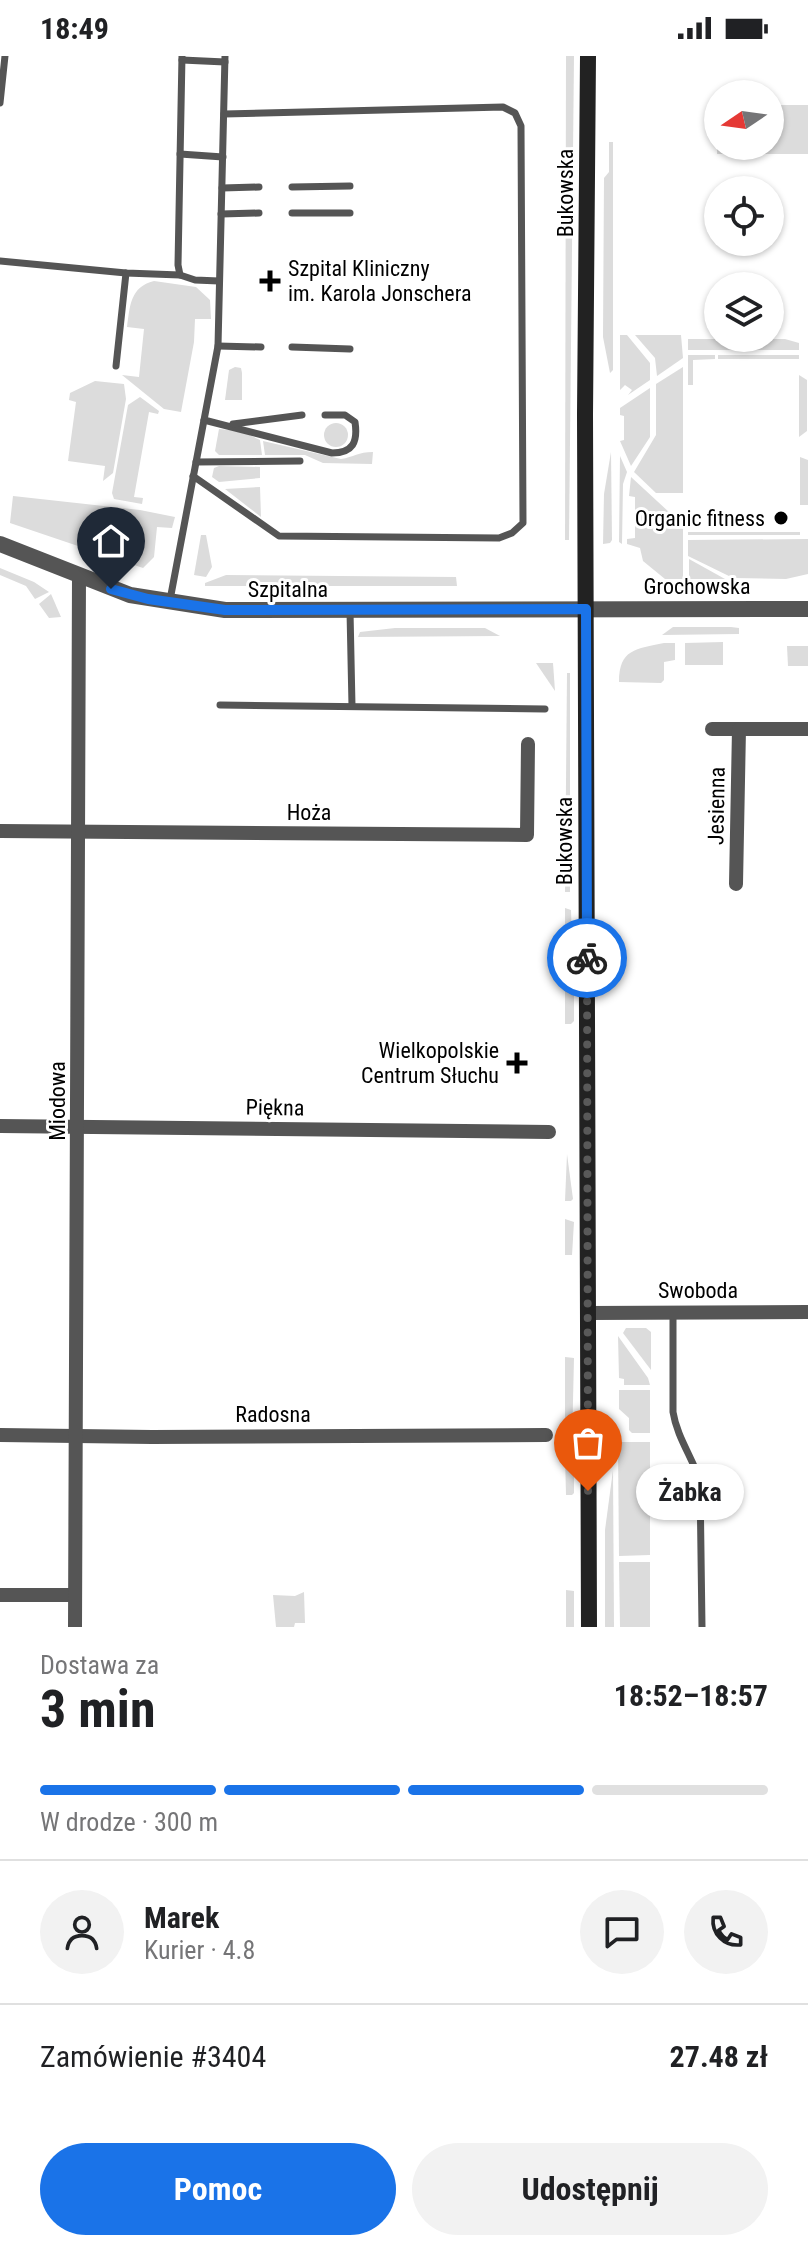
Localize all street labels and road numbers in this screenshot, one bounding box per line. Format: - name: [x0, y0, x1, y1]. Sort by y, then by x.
- street label: Bukowska: [553, 149, 578, 237]
- street label: Grochowska: [643, 574, 751, 599]
- street label: Szpitalna: [248, 577, 328, 602]
- street label: Jesienna: [703, 767, 730, 845]
- street label: Bukowska: [552, 797, 577, 885]
- street label: Hoża: [287, 800, 331, 825]
- street label: Miodowa: [45, 1061, 70, 1141]
- street label: Piękna: [245, 1094, 305, 1121]
- street label: Swoboda: [658, 1278, 738, 1303]
- street label: Radosna: [235, 1402, 311, 1427]

